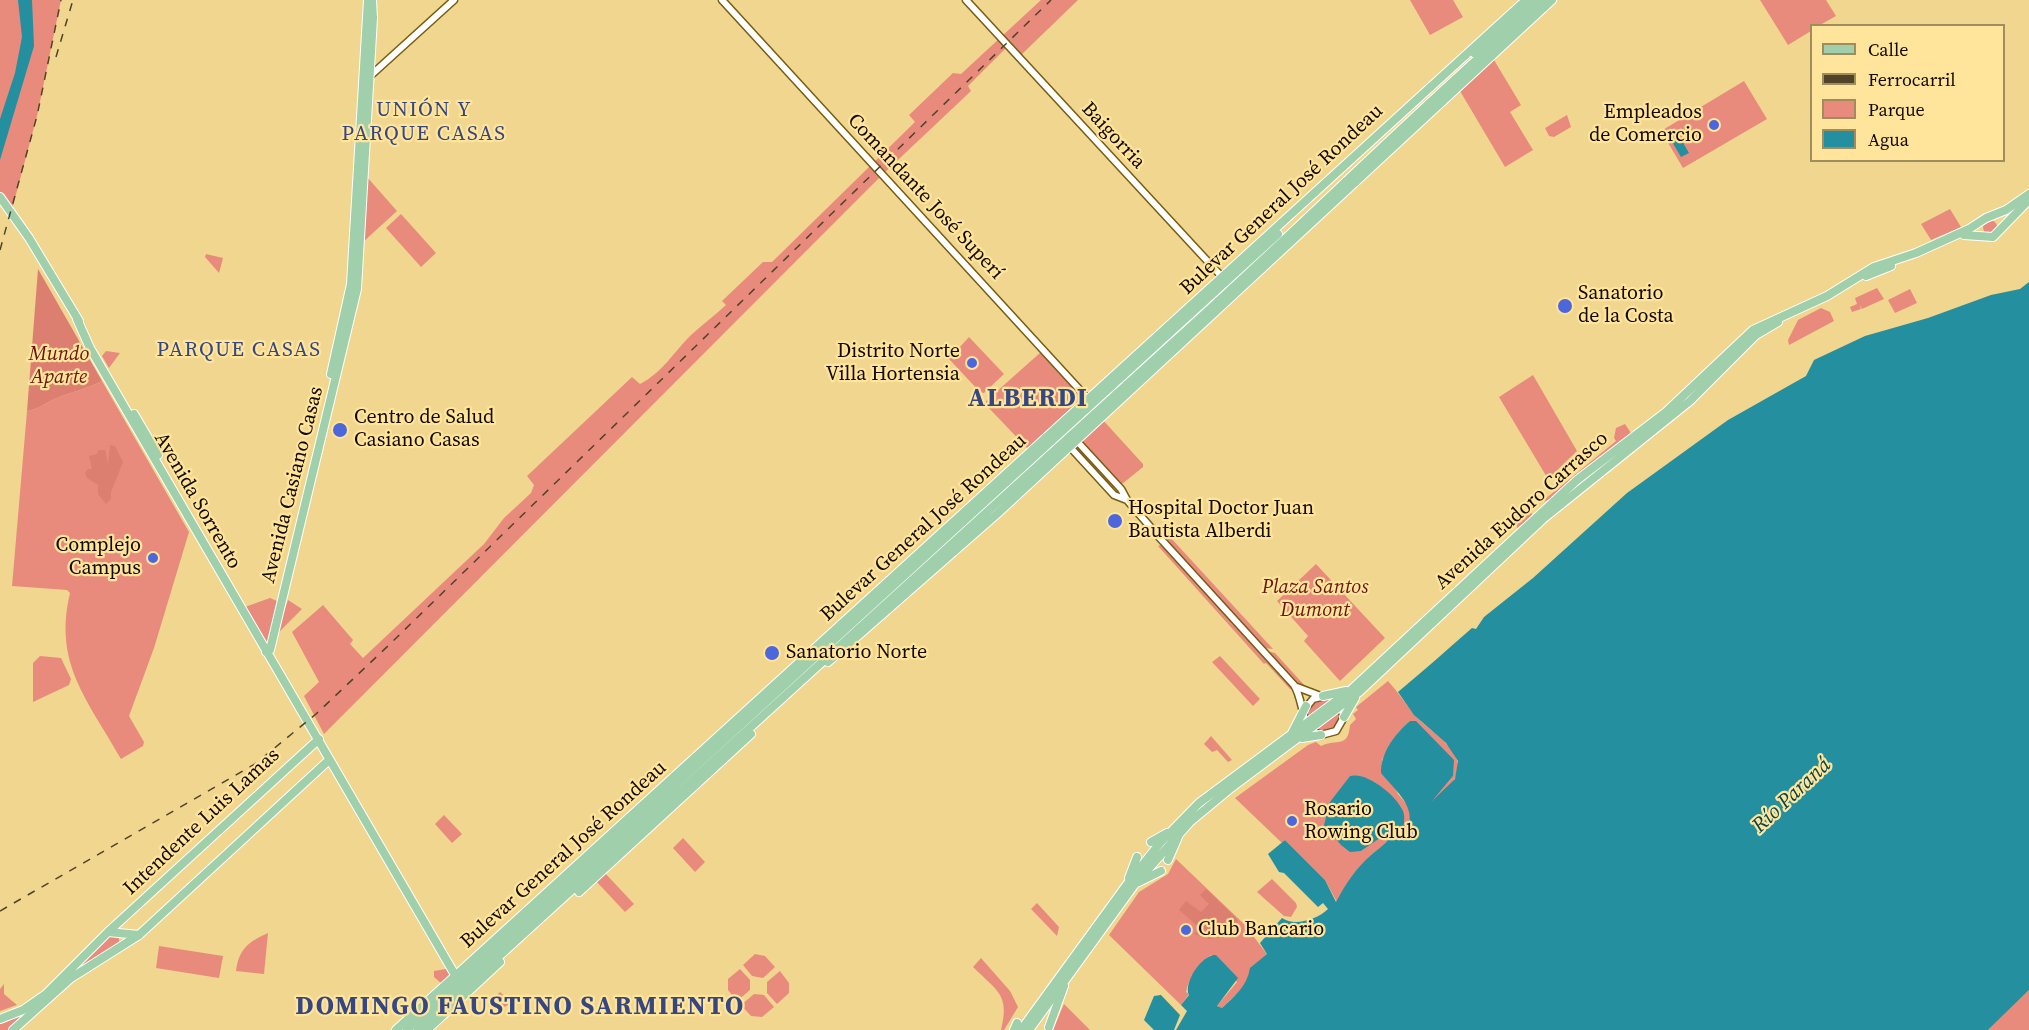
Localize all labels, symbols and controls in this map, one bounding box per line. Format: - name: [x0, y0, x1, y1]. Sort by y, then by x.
- legend: [1810, 24, 2005, 162]
- text: Calle: [1868, 37, 1908, 62]
- text: Ferrocarril: [1868, 67, 1956, 92]
- street label: Baigorria: [1076, 97, 1150, 175]
- text: Parque: [1868, 97, 1925, 122]
- district label: UNIÓN Y PARQUE CASAS: [341, 98, 507, 148]
- street label: Bulevar General José Rondeau: [1176, 100, 1388, 300]
- place label: Empleados de Comercio: [1589, 101, 1702, 148]
- street label: Comandante José Superí: [842, 109, 1008, 285]
- marker: Empleados de Comercio: [1707, 118, 1721, 132]
- text: Agua: [1868, 127, 1909, 152]
- place label: Sanatorio de la Costa: [1578, 282, 1674, 329]
- marker: Sanatorio de la Costa: [1556, 297, 1574, 315]
- district label: PARQUE CASAS: [156, 338, 322, 364]
- place label: Distrito Norte Villa Hortensia: [826, 340, 960, 387]
- park label: Mundo Aparte: [29, 343, 89, 390]
- marker: Distrito Norte Villa Hortensia: [965, 356, 979, 370]
- district label: ALBERDI: [968, 383, 1088, 415]
- street label: Avenida Casiano Casas: [257, 384, 329, 586]
- place label: Centro de Salud Casiano Casas: [354, 406, 494, 453]
- marker: Centro de Salud Casiano Casas: [331, 421, 349, 439]
- street label: Avenida Eudoro Carrasco: [1431, 427, 1613, 595]
- street label: Avenida Sorrento: [148, 428, 246, 574]
- street label: Bulevar General José Rondeau: [816, 429, 1032, 627]
- place label: Hospital Doctor Juan Bautista Alberdi: [1128, 497, 1314, 544]
- marker: Hospital Doctor Juan Bautista Alberdi: [1106, 512, 1124, 530]
- place label: Complejo Campus: [56, 534, 141, 581]
- marker: Complejo Campus: [146, 551, 160, 565]
- park label: Plaza Santos Dumont: [1262, 576, 1368, 623]
- place label: Sanatorio Norte: [786, 641, 927, 665]
- marker: Sanatorio Norte: [763, 644, 781, 662]
- street label: Intendente Luis Lamas: [119, 744, 285, 900]
- water label: Río Paraná: [1747, 753, 1837, 839]
- street label: Bulevar General José Rondeau: [456, 756, 672, 954]
- place label: Rosario Rowing Club: [1304, 798, 1418, 845]
- marker: Rosario Rowing Club: [1285, 814, 1299, 828]
- place label: Club Bancario: [1198, 918, 1324, 942]
- marker: Club Bancario: [1179, 923, 1193, 937]
- district label: DOMINGO FAUSTINO SARMIENTO: [295, 991, 745, 1023]

